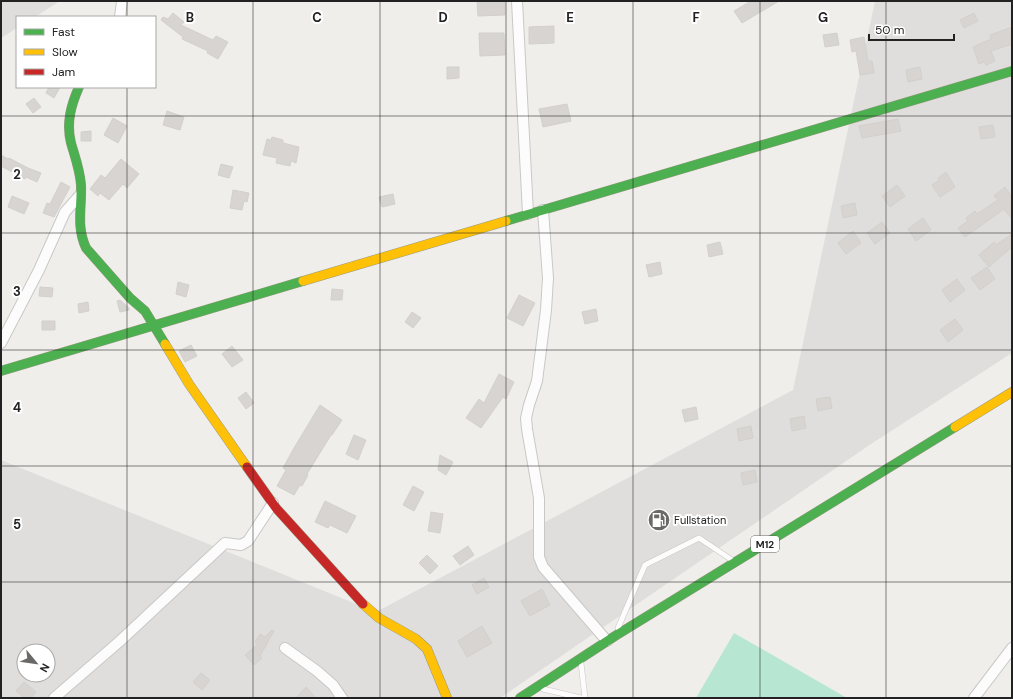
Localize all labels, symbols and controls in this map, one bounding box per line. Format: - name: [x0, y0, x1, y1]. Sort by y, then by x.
- text: B: [186, 9, 194, 26]
- text: C: [312, 9, 322, 26]
- text: D: [438, 9, 448, 26]
- text: E: [566, 9, 574, 26]
- text: F: [692, 9, 700, 26]
- text: G: [818, 9, 828, 26]
- legend: [16, 16, 156, 88]
- scale bar: [869, 16, 954, 42]
- text: 50 m: [875, 22, 904, 38]
- text: Fast: [52, 24, 75, 40]
- text: Slow: [52, 44, 78, 60]
- text: Jam: [52, 64, 75, 80]
- text: 2: [13, 166, 21, 183]
- text: 3: [13, 283, 21, 300]
- text: 4: [13, 399, 21, 416]
- fuel station icon: Fullstation: [646, 507, 672, 533]
- place label: Fullstation: [674, 513, 726, 527]
- text: 5: [13, 516, 21, 533]
- road number: M12: [751, 536, 779, 552]
- north arrow: [16, 643, 56, 683]
- text: N: [37, 661, 53, 675]

